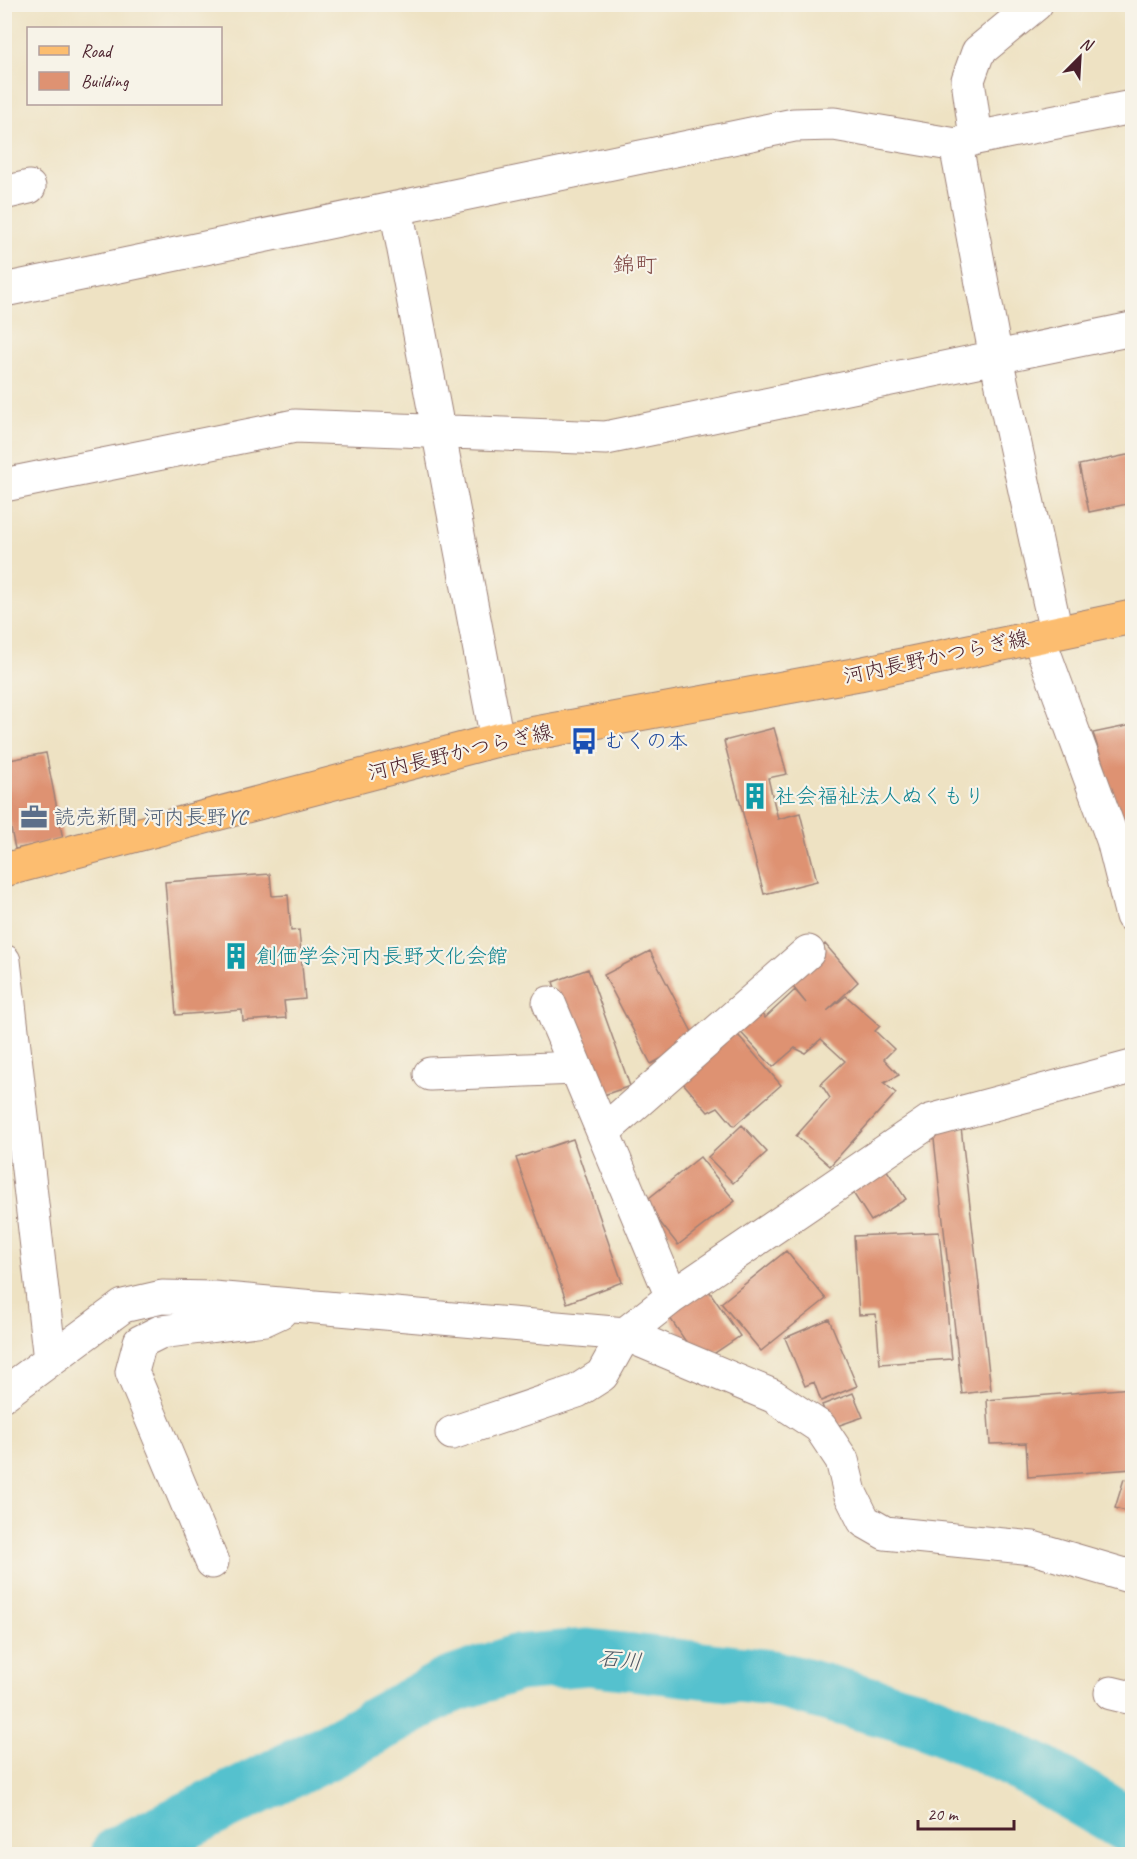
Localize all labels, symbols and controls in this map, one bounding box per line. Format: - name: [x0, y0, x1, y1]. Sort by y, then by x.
- legend: [27, 27, 222, 105]
- north arrow: [1050, 27, 1110, 87]
- text: N: [1077, 33, 1097, 57]
- text: Road: [81, 40, 114, 62]
- text: Building: [81, 70, 130, 92]
- district label: 錦町: [613, 251, 657, 279]
- street label: 河内長野かつらぎ線: [841, 625, 1031, 689]
- street label: 河内長野かつらぎ線: [365, 718, 555, 786]
- bus stop icon: むくの本: [569, 726, 599, 756]
- place label: むくの本: [604, 728, 688, 754]
- building icon: 社会福祉法人ぬくもり: [740, 781, 770, 811]
- place label: 社会福祉法人ぬくもり: [775, 783, 985, 809]
- office icon: 読売新聞 河内長野YC: [19, 802, 49, 832]
- place label: 読売新聞 河内長野YC: [54, 804, 250, 830]
- building icon: 創価学会河内長野文化会館: [221, 941, 251, 971]
- place label: 創価学会河内長野文化会館: [256, 943, 508, 969]
- water label: 石川: [597, 1644, 643, 1676]
- scale bar: [918, 1793, 1014, 1831]
- text: 20 m: [927, 1803, 960, 1825]

